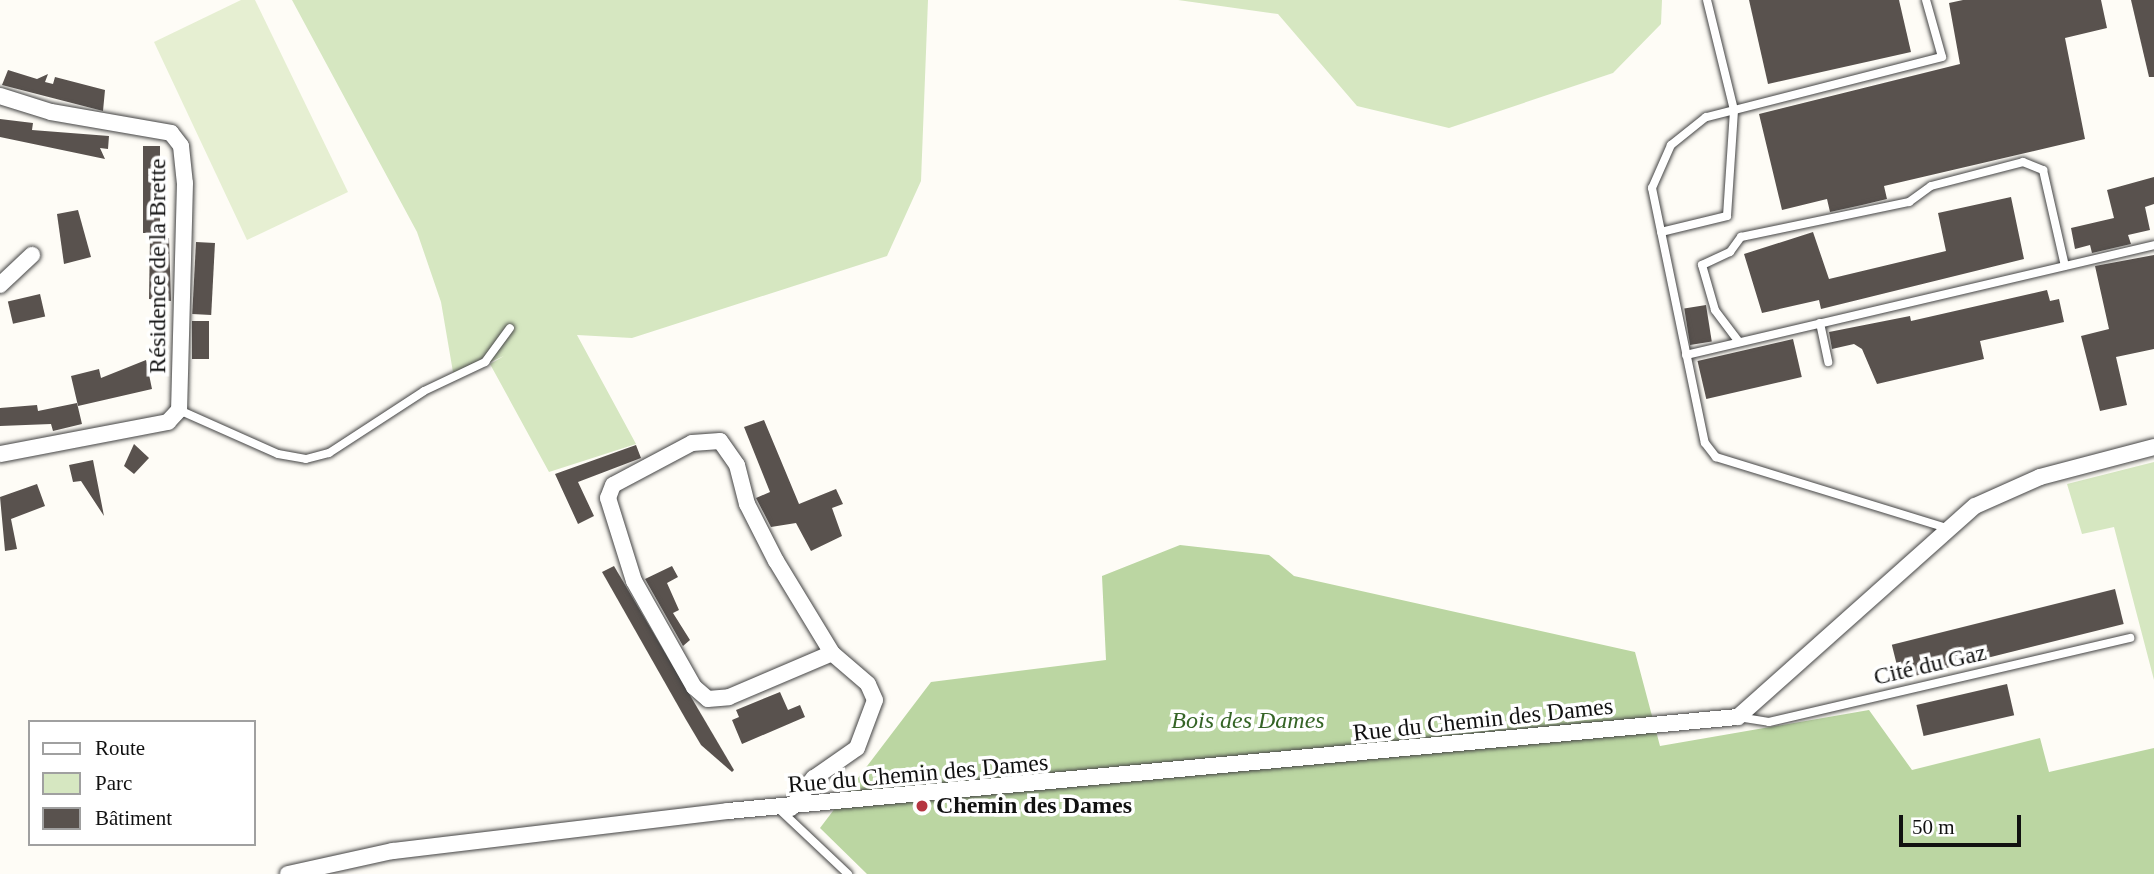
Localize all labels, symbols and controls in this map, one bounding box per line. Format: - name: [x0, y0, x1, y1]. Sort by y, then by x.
- street label: Résidence de la Brette: [144, 158, 172, 374]
- street label: Cité du Gaz: [1871, 638, 1989, 692]
- street label: Rue du Chemin des Dames: [1352, 692, 1614, 748]
- park label: Bois des Dames: [1171, 707, 1325, 735]
- legend: [28, 720, 256, 846]
- text: Route: [95, 736, 145, 760]
- street label: Rue du Chemin des Dames: [787, 748, 1049, 800]
- text: Parc: [95, 771, 132, 795]
- place label: Chemin des Dames: [936, 792, 1132, 820]
- marker: Chemin des Dames: [914, 798, 930, 814]
- scale bar: [1902, 800, 2024, 844]
- text: Bâtiment: [95, 806, 172, 830]
- text: 50 m: [1912, 815, 1955, 839]

